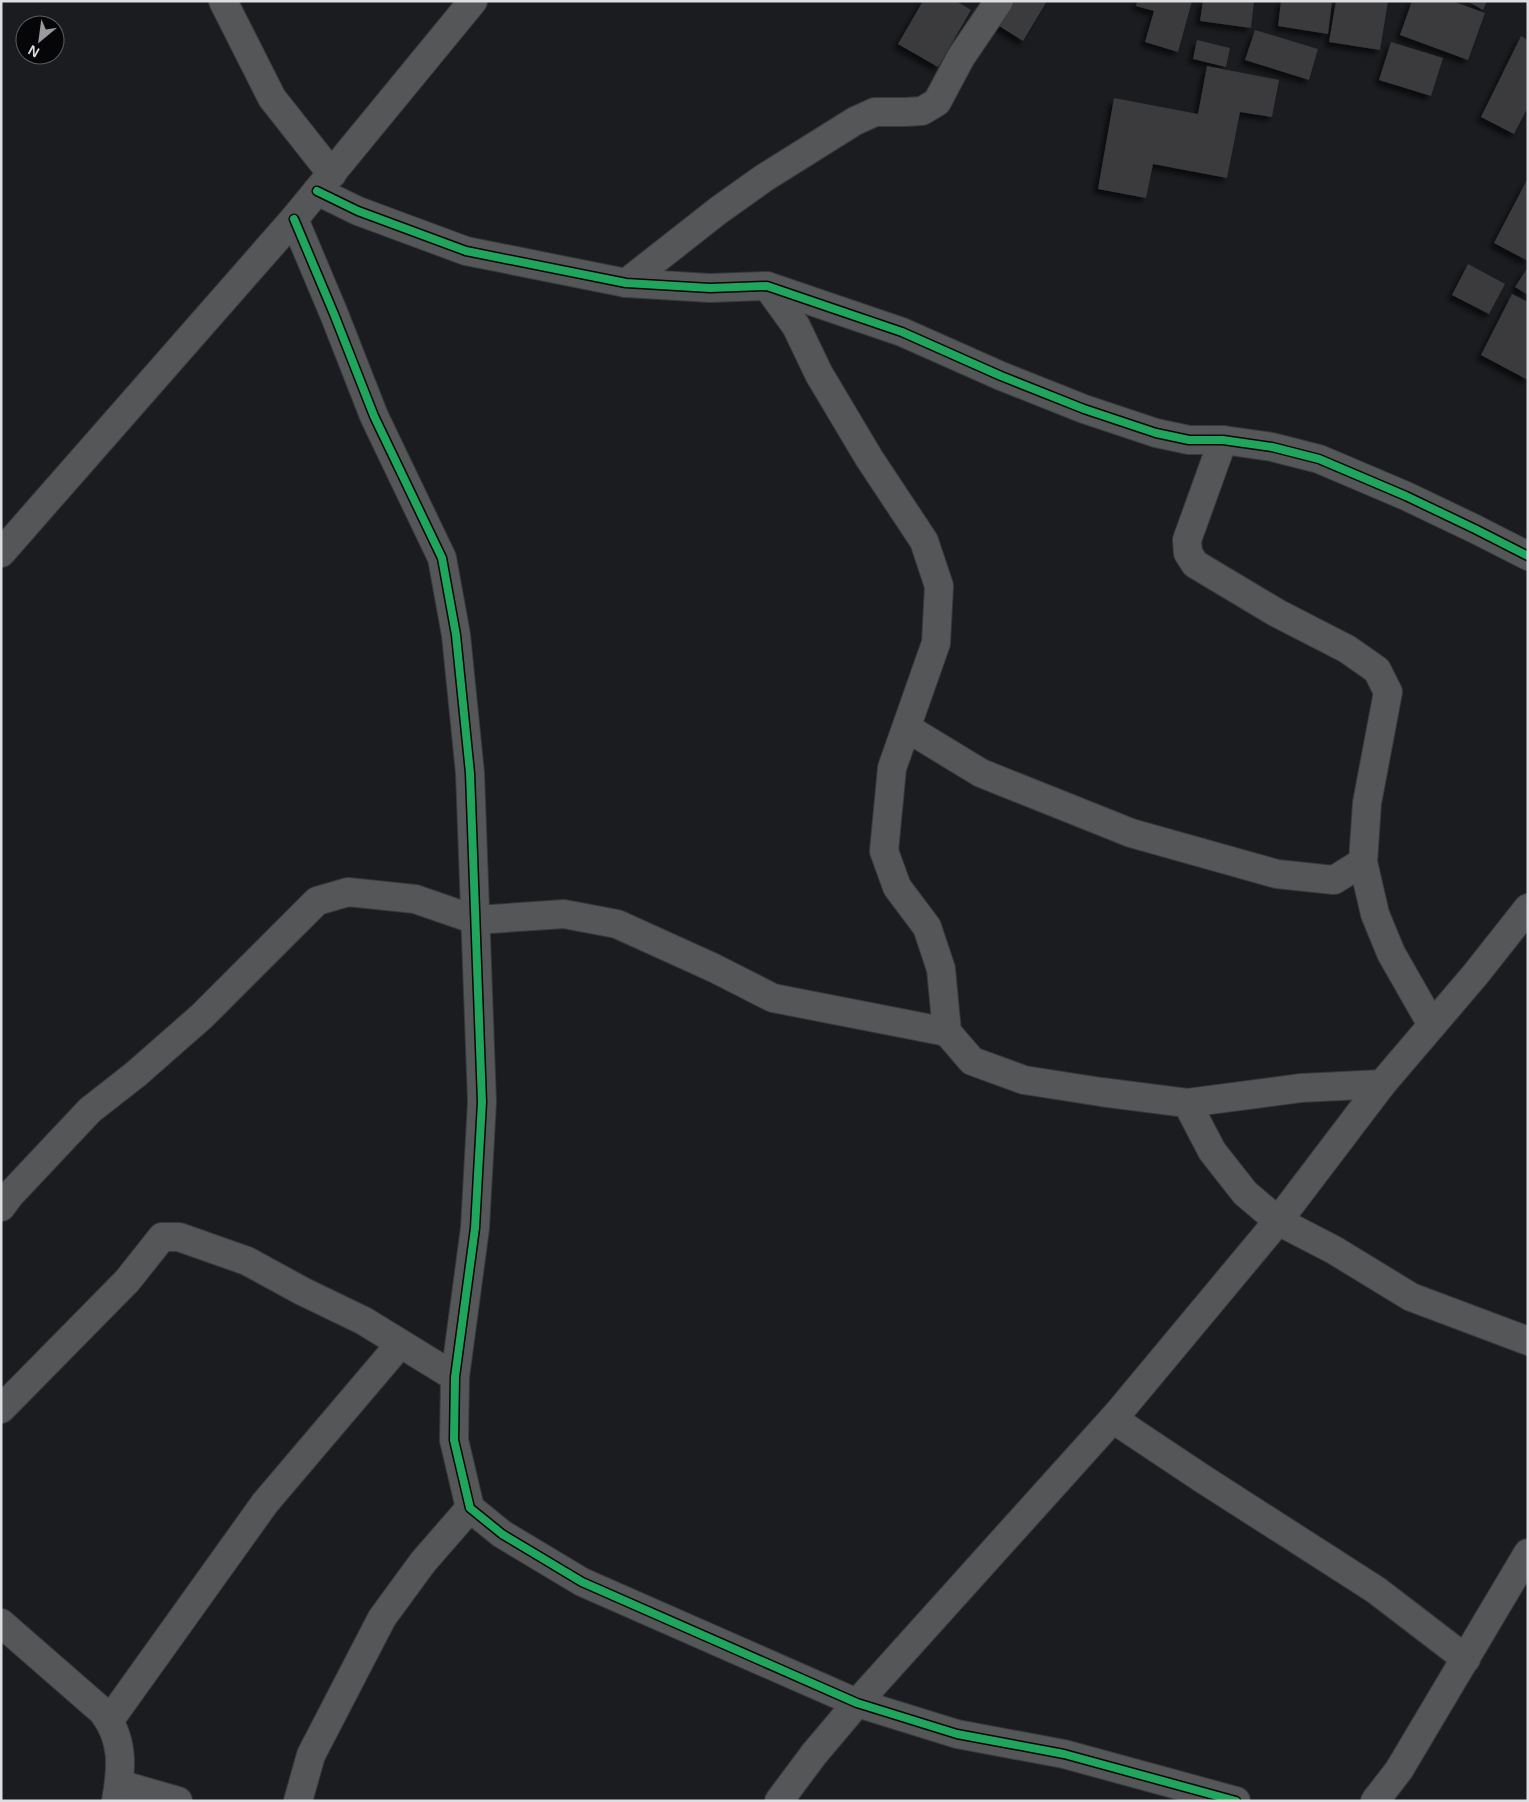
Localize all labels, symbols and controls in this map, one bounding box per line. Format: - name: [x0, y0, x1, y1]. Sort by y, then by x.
- north arrow: [15, 15, 65, 65]
- text: N: [25, 42, 42, 61]

